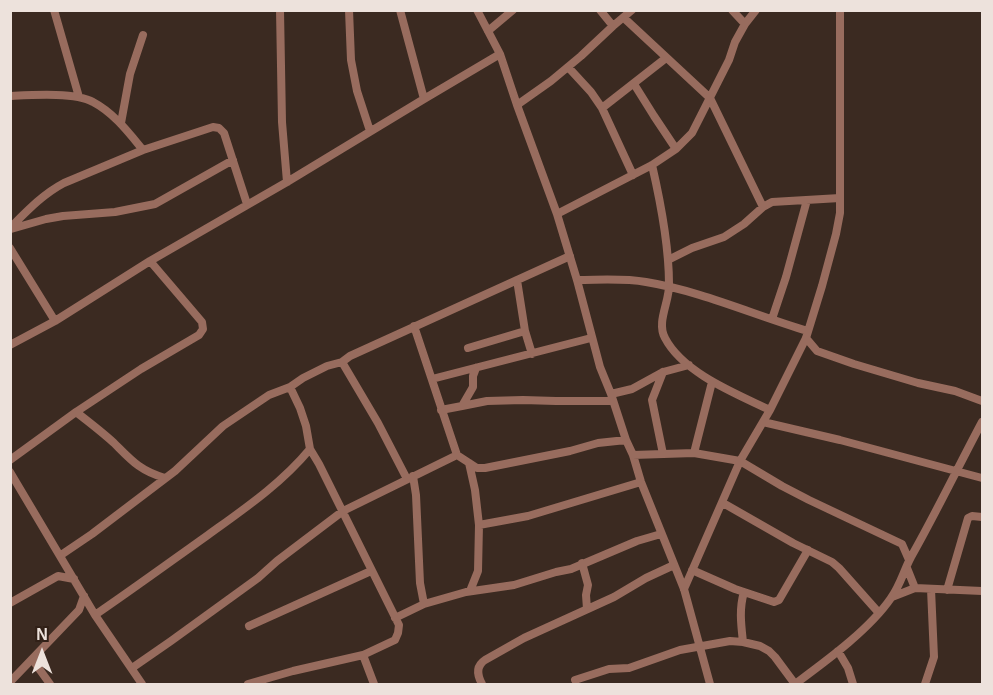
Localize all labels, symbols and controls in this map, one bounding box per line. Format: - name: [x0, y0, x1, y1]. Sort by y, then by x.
- north arrow: [12, 623, 72, 683]
- text: N: [36, 626, 48, 643]

